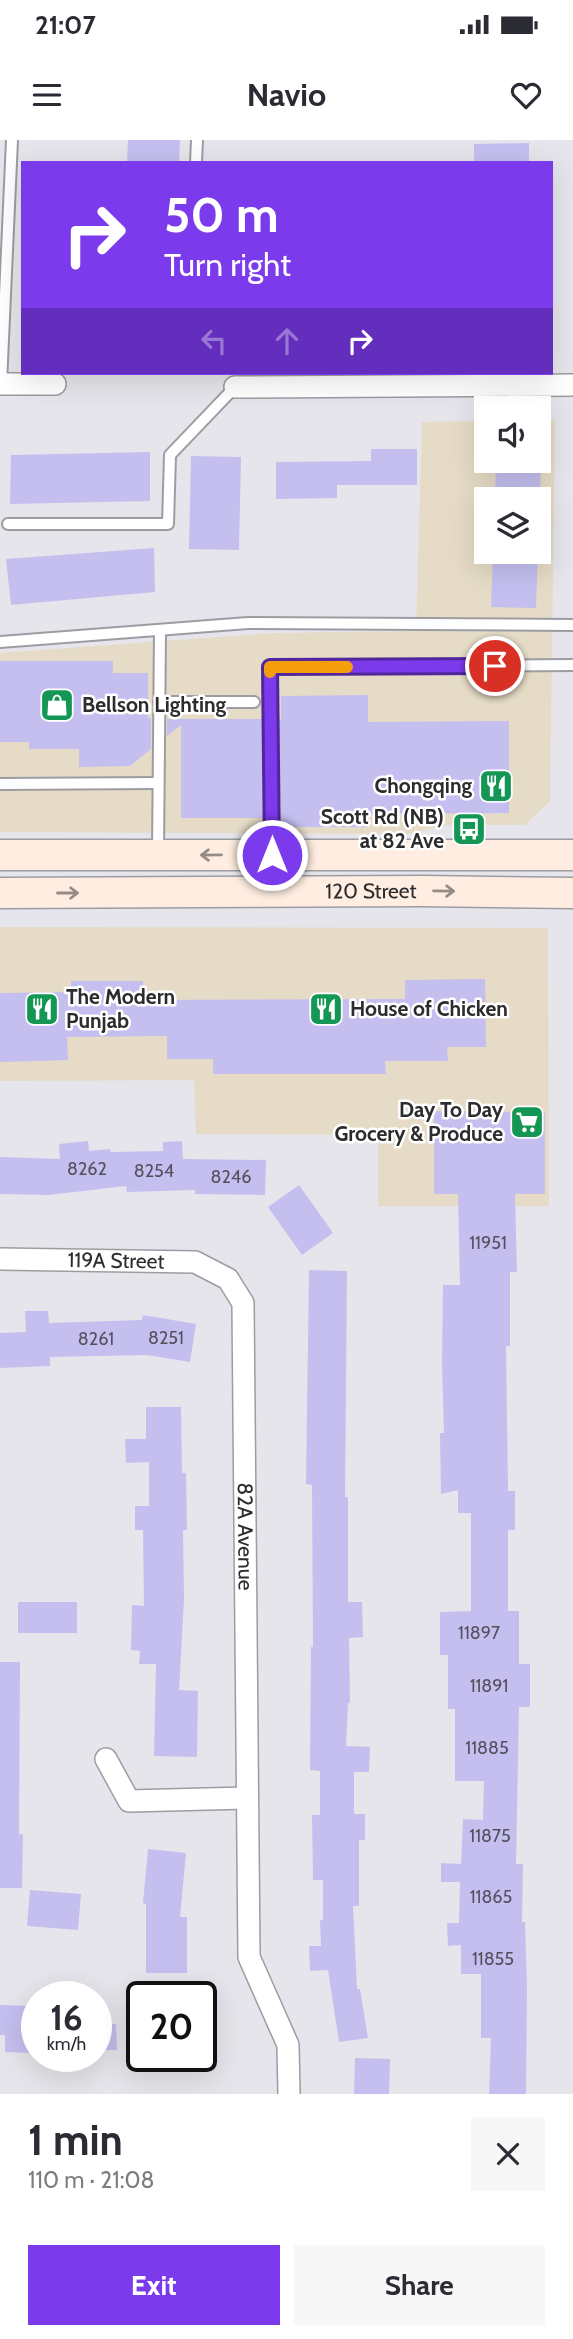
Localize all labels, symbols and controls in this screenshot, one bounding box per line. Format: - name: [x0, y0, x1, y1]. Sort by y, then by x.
- text: 21:07: [35, 9, 96, 41]
- text: Navio: [247, 75, 326, 114]
- icon: menu: [28, 76, 66, 114]
- icon: heart: [507, 76, 545, 114]
- text: 50 m: [164, 185, 279, 244]
- icon: right: [49, 189, 140, 280]
- text: Turn right: [164, 245, 291, 284]
- icon: left: [195, 322, 233, 360]
- icon: ahead: [268, 322, 306, 360]
- icon: right: [341, 322, 379, 360]
- map controls: [474, 396, 551, 564]
- button: sound: [474, 396, 551, 473]
- button: layers: [474, 487, 551, 564]
- pin: [465, 636, 525, 696]
- icon: arrive: [476, 647, 514, 685]
- shop icon: Bellson Lighting: [38, 686, 76, 724]
- place label: Bellson Lighting: [82, 692, 227, 717]
- restaurant icon: Chongqing: [477, 767, 515, 805]
- place label: Chongqing: [374, 773, 472, 798]
- place label: Scott Rd (NB) at 82 Ave: [321, 804, 444, 853]
- bus stop icon: Scott Rd (NB) at 82 Ave: [450, 810, 488, 848]
- position arrow: [235, 818, 309, 892]
- one-way arrow: [200, 849, 223, 862]
- street label: 120 Street: [325, 878, 417, 903]
- one-way arrow: [432, 884, 455, 898]
- one-way arrow: [56, 886, 79, 900]
- place label: The Modern Punjab: [66, 984, 175, 1033]
- restaurant icon: The Modern Punjab: [23, 990, 61, 1028]
- restaurant icon: House of Chicken: [307, 990, 345, 1028]
- place label: House of Chicken: [350, 996, 508, 1021]
- place label: Day To Day Grocery & Produce: [334, 1097, 504, 1146]
- supermarket icon: Day To Day Grocery & Produce: [508, 1103, 546, 1141]
- house number: 8262: [67, 1158, 107, 1180]
- house number: 8254: [134, 1160, 174, 1182]
- house number: 8246: [211, 1166, 251, 1188]
- house number: 11951: [469, 1232, 507, 1254]
- street label: 119A Street: [67, 1247, 165, 1274]
- house number: 8251: [148, 1327, 184, 1349]
- house number: 8261: [78, 1328, 114, 1350]
- street label: 82A Avenue: [233, 1482, 259, 1591]
- house number: 11897: [458, 1622, 500, 1644]
- house number: 11891: [470, 1675, 508, 1697]
- house number: 11885: [465, 1737, 509, 1759]
- house number: 11875: [469, 1825, 511, 1847]
- house number: 11865: [470, 1886, 512, 1908]
- house number: 11855: [472, 1948, 514, 1970]
- speed limit sign: 20: [126, 1981, 217, 2072]
- text: 16: [50, 1996, 83, 2039]
- text: km/h: [47, 2033, 86, 2055]
- text: 1 min: [28, 2114, 123, 2166]
- button: close: [471, 2117, 545, 2191]
- text: 110 m · 21:08: [28, 2166, 155, 2194]
- button: Exit: [28, 2245, 280, 2325]
- button: Share: [294, 2245, 545, 2325]

